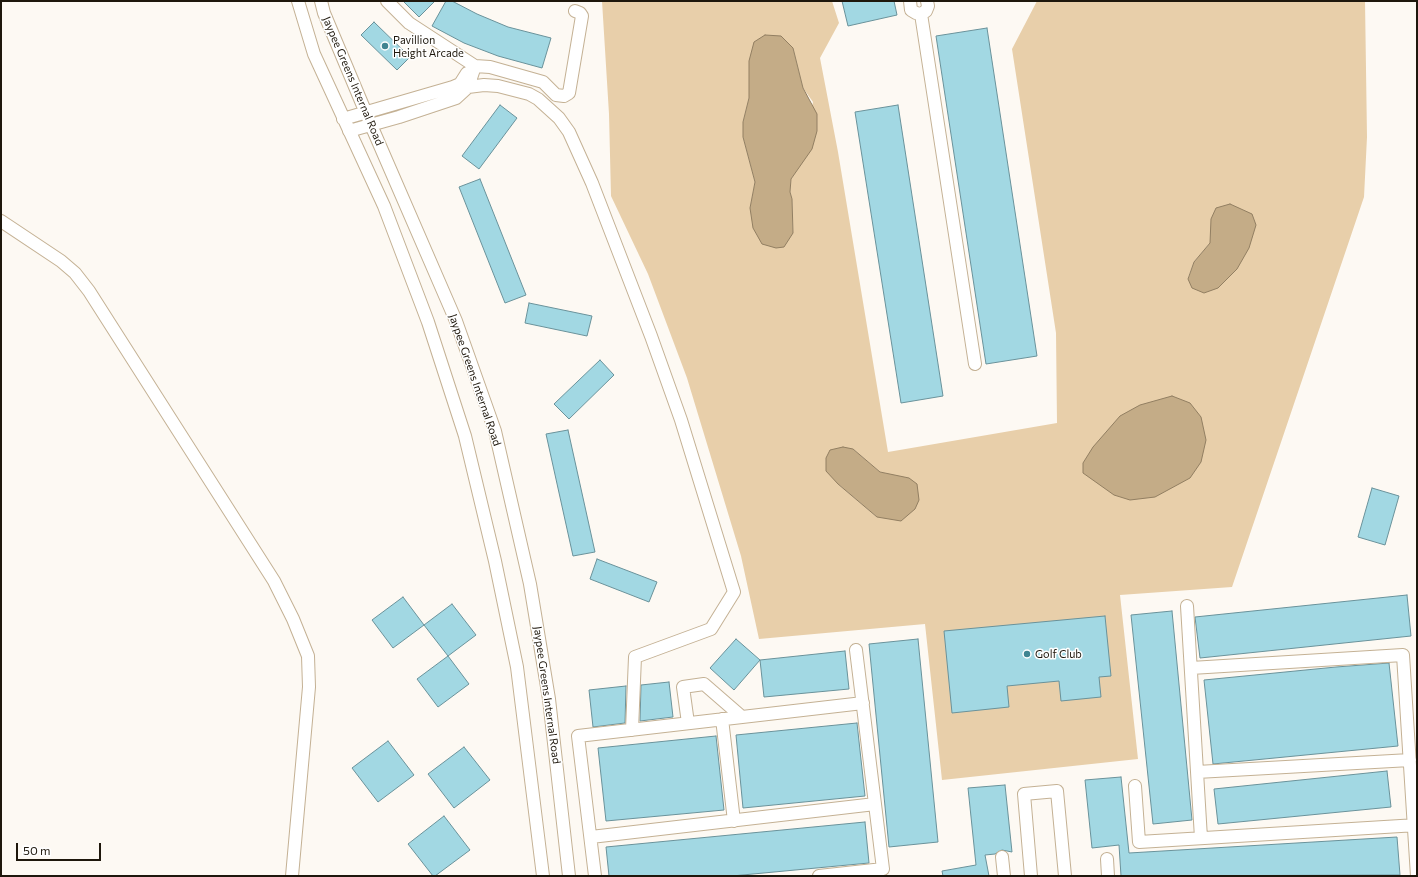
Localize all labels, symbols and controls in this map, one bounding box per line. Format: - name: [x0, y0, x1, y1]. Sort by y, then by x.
- street label: Jaypee Greens Internal Road: [320, 15, 386, 147]
- place label: Pavillion Height Arcade: [393, 33, 464, 59]
- marker: Pavillion Height Arcade: [380, 41, 390, 51]
- street label: Jaypee Greens Internal Road: [446, 312, 504, 448]
- street label: Jaypee Greens Internal Road: [531, 625, 563, 765]
- place label: Golf Club: [1035, 647, 1082, 661]
- marker: Golf Club: [1022, 649, 1032, 659]
- scale bar: [18, 835, 103, 861]
- text: 50 m: [23, 843, 51, 857]

